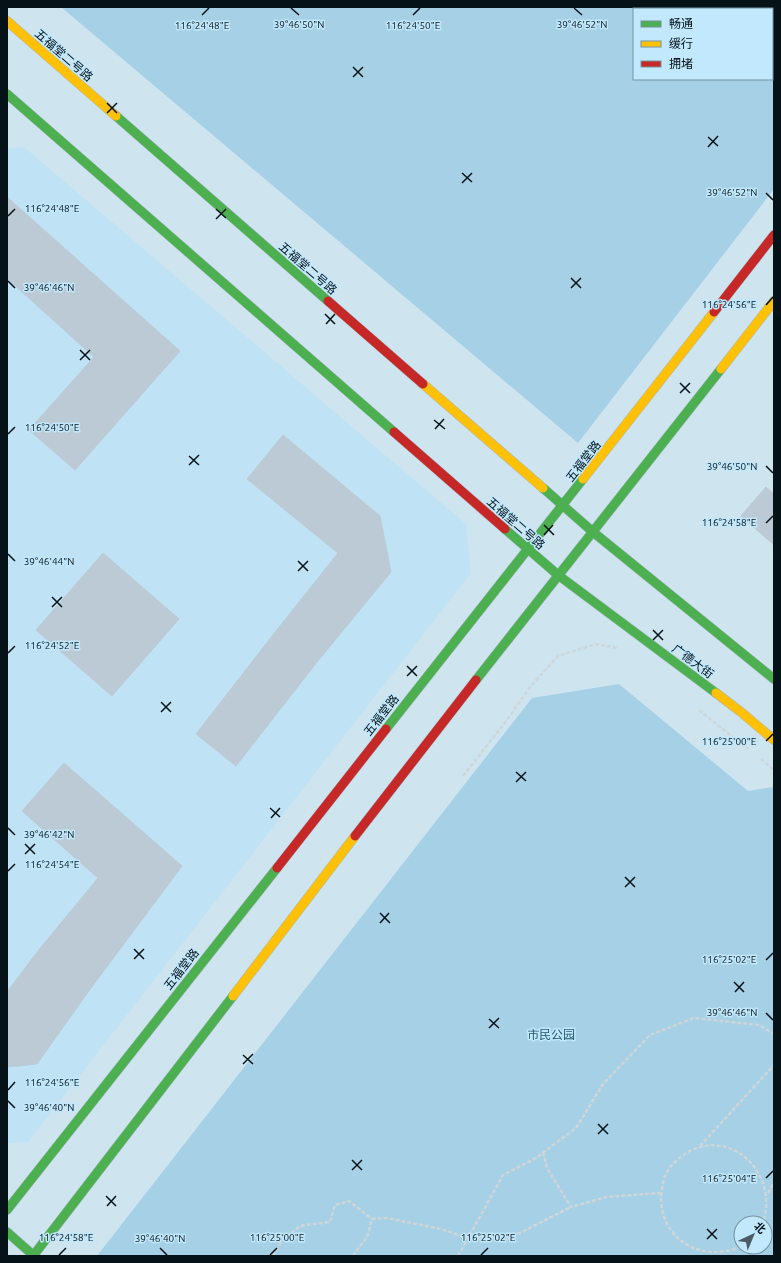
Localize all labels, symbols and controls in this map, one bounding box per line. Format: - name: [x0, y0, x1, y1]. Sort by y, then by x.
- legend: [633, 8, 773, 80]
- text: 畅通: [669, 17, 693, 30]
- text: 39°46'50"N: [274, 19, 324, 30]
- text: 39°46'52"N: [557, 19, 607, 30]
- text: 116°24'48"E: [175, 20, 230, 31]
- text: 116°24'50"E: [386, 20, 441, 31]
- street label: 五福堂二号路: [33, 26, 95, 84]
- text: 缓行: [669, 37, 693, 50]
- text: 拥堵: [669, 57, 693, 70]
- text: 39°46'52"N: [707, 187, 757, 198]
- text: 116°24'48"E: [25, 203, 80, 214]
- street label: 五福堂二号路: [277, 239, 339, 297]
- text: 39°46'46"N: [24, 282, 74, 293]
- text: 116°24'56"E: [702, 299, 757, 310]
- text: 116°24'50"E: [25, 422, 80, 433]
- street label: 五福堂路: [563, 438, 603, 484]
- text: 39°46'50"N: [707, 461, 757, 472]
- street label: 五福堂二号路: [485, 494, 547, 552]
- text: 116°24'58"E: [702, 517, 757, 528]
- text: 39°46'44"N: [24, 556, 74, 567]
- text: 116°24'52"E: [25, 640, 80, 651]
- street label: 广德大街: [670, 641, 716, 681]
- street label: 五福堂路: [361, 692, 401, 738]
- text: 116°25'00"E: [702, 736, 757, 747]
- text: 39°46'42"N: [24, 829, 74, 840]
- text: 116°24'54"E: [25, 859, 80, 870]
- street label: 五福堂路: [161, 946, 201, 992]
- text: 116°25'02"E: [702, 954, 757, 965]
- text: 39°46'46"N: [707, 1007, 757, 1018]
- park label: 市民公园: [527, 1028, 575, 1041]
- text: 116°24'56"E: [25, 1077, 80, 1088]
- text: 39°46'40"N: [24, 1102, 74, 1113]
- text: 116°25'04"E: [702, 1173, 757, 1184]
- north arrow: [733, 1215, 773, 1255]
- text: 北: [752, 1220, 768, 1236]
- text: 116°24'58"E: [39, 1232, 94, 1243]
- text: 116°25'00"E: [250, 1232, 305, 1243]
- text: 116°25'02"E: [461, 1232, 516, 1243]
- text: 39°46'40"N: [135, 1233, 185, 1244]

